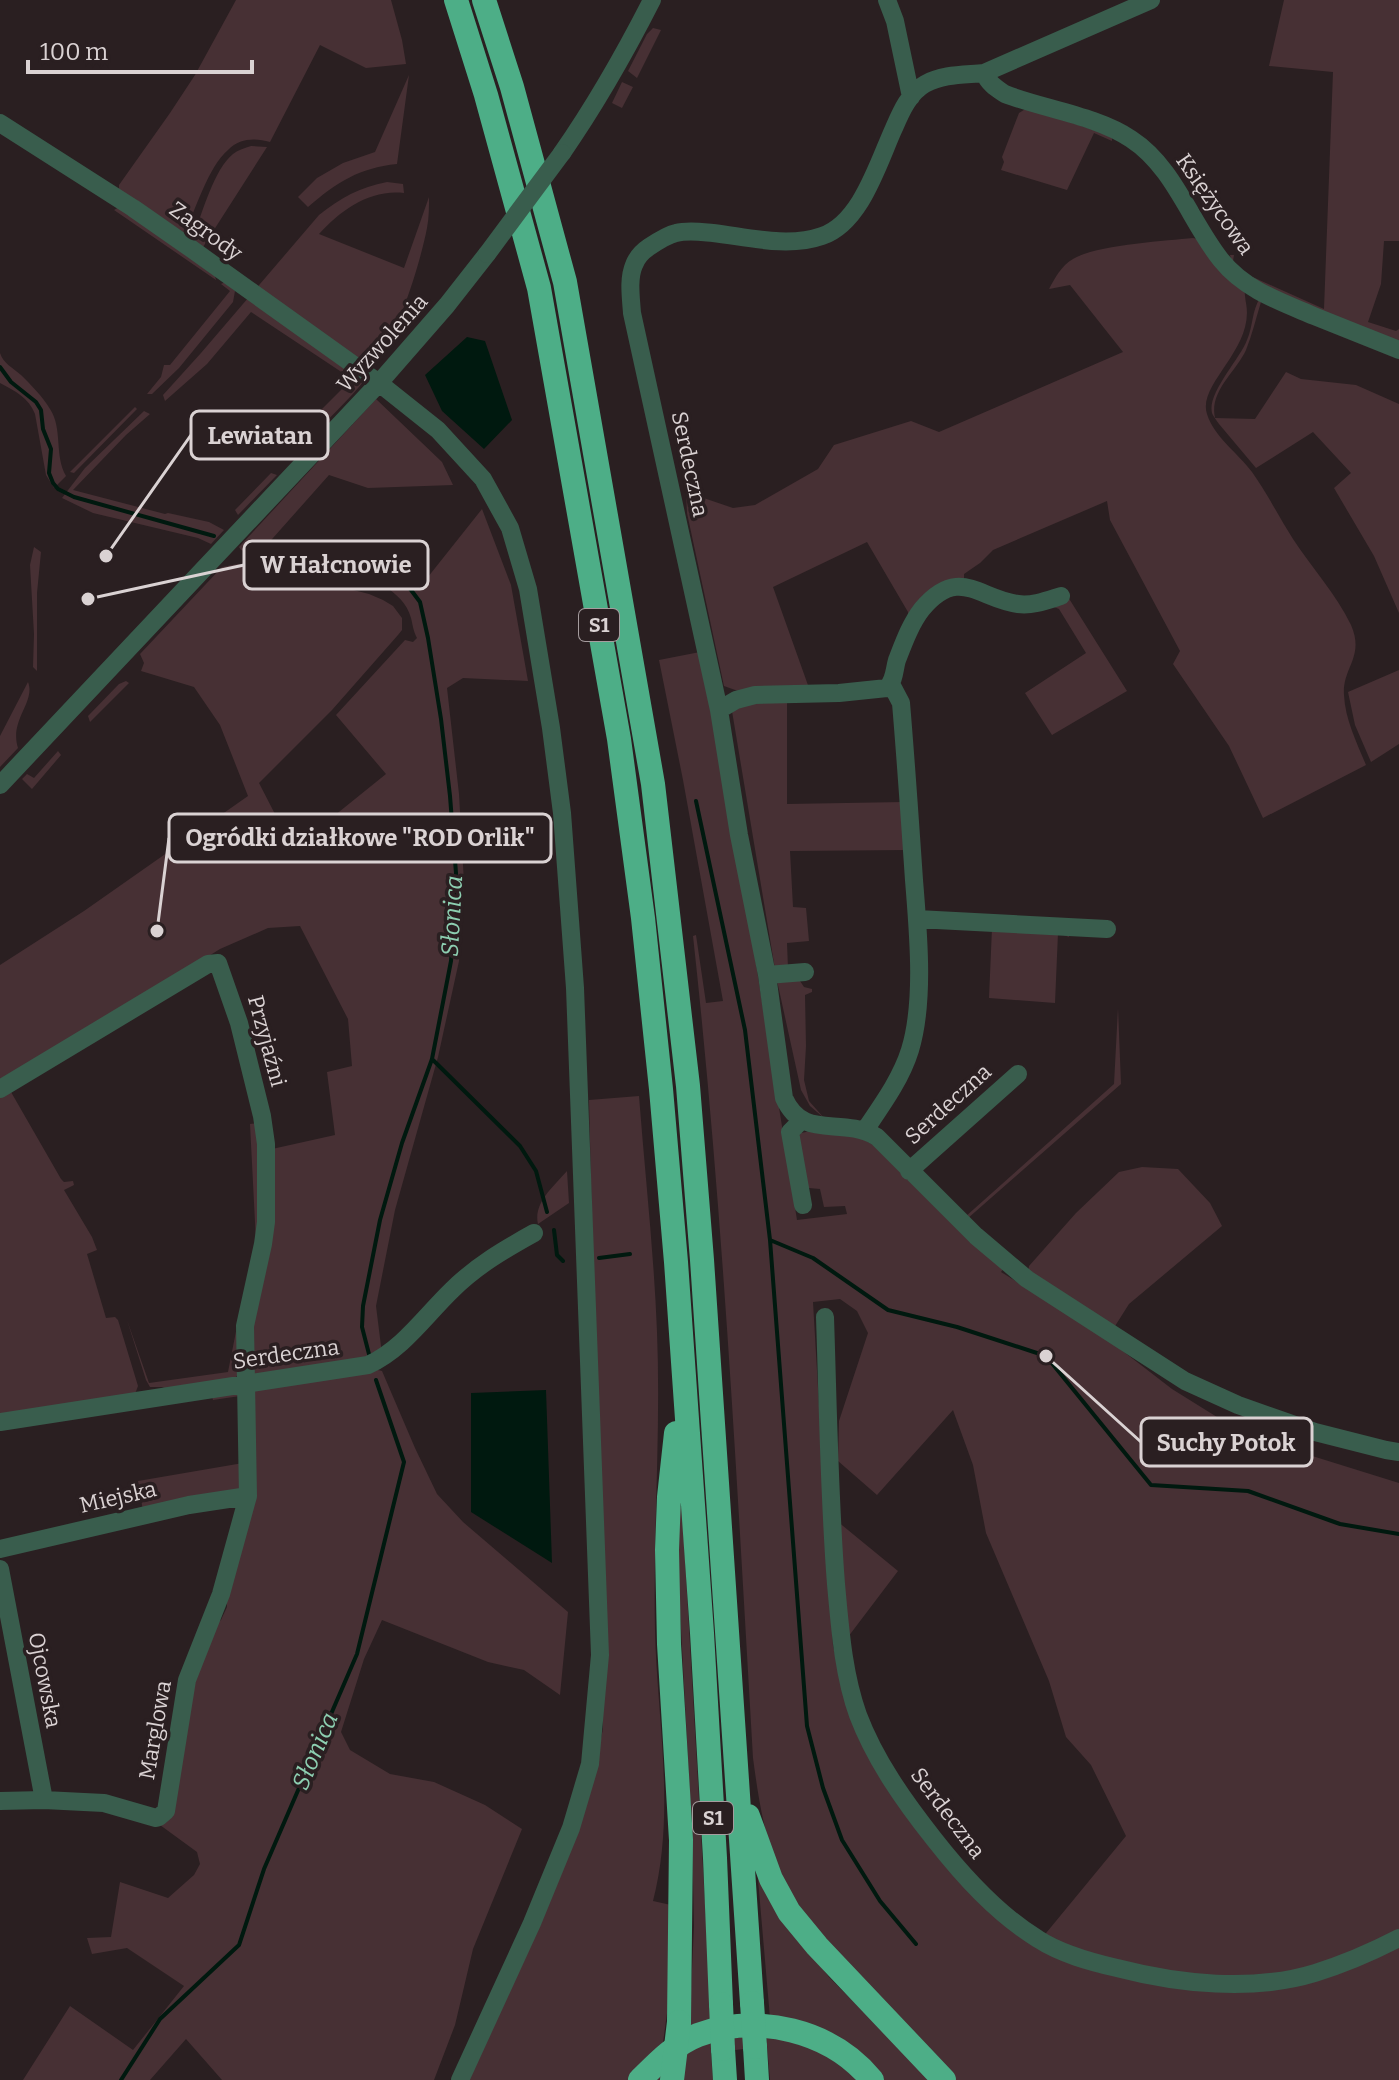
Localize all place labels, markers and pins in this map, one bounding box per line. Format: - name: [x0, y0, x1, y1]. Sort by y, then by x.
- callout: Lewiatan: [191, 411, 328, 459]
- callout: W Hałcnowie: [244, 541, 428, 589]
- callout: Ogródki działkowe "ROD Orlik": [169, 814, 551, 862]
- callout: Suchy Potok: [1141, 1418, 1312, 1466]

